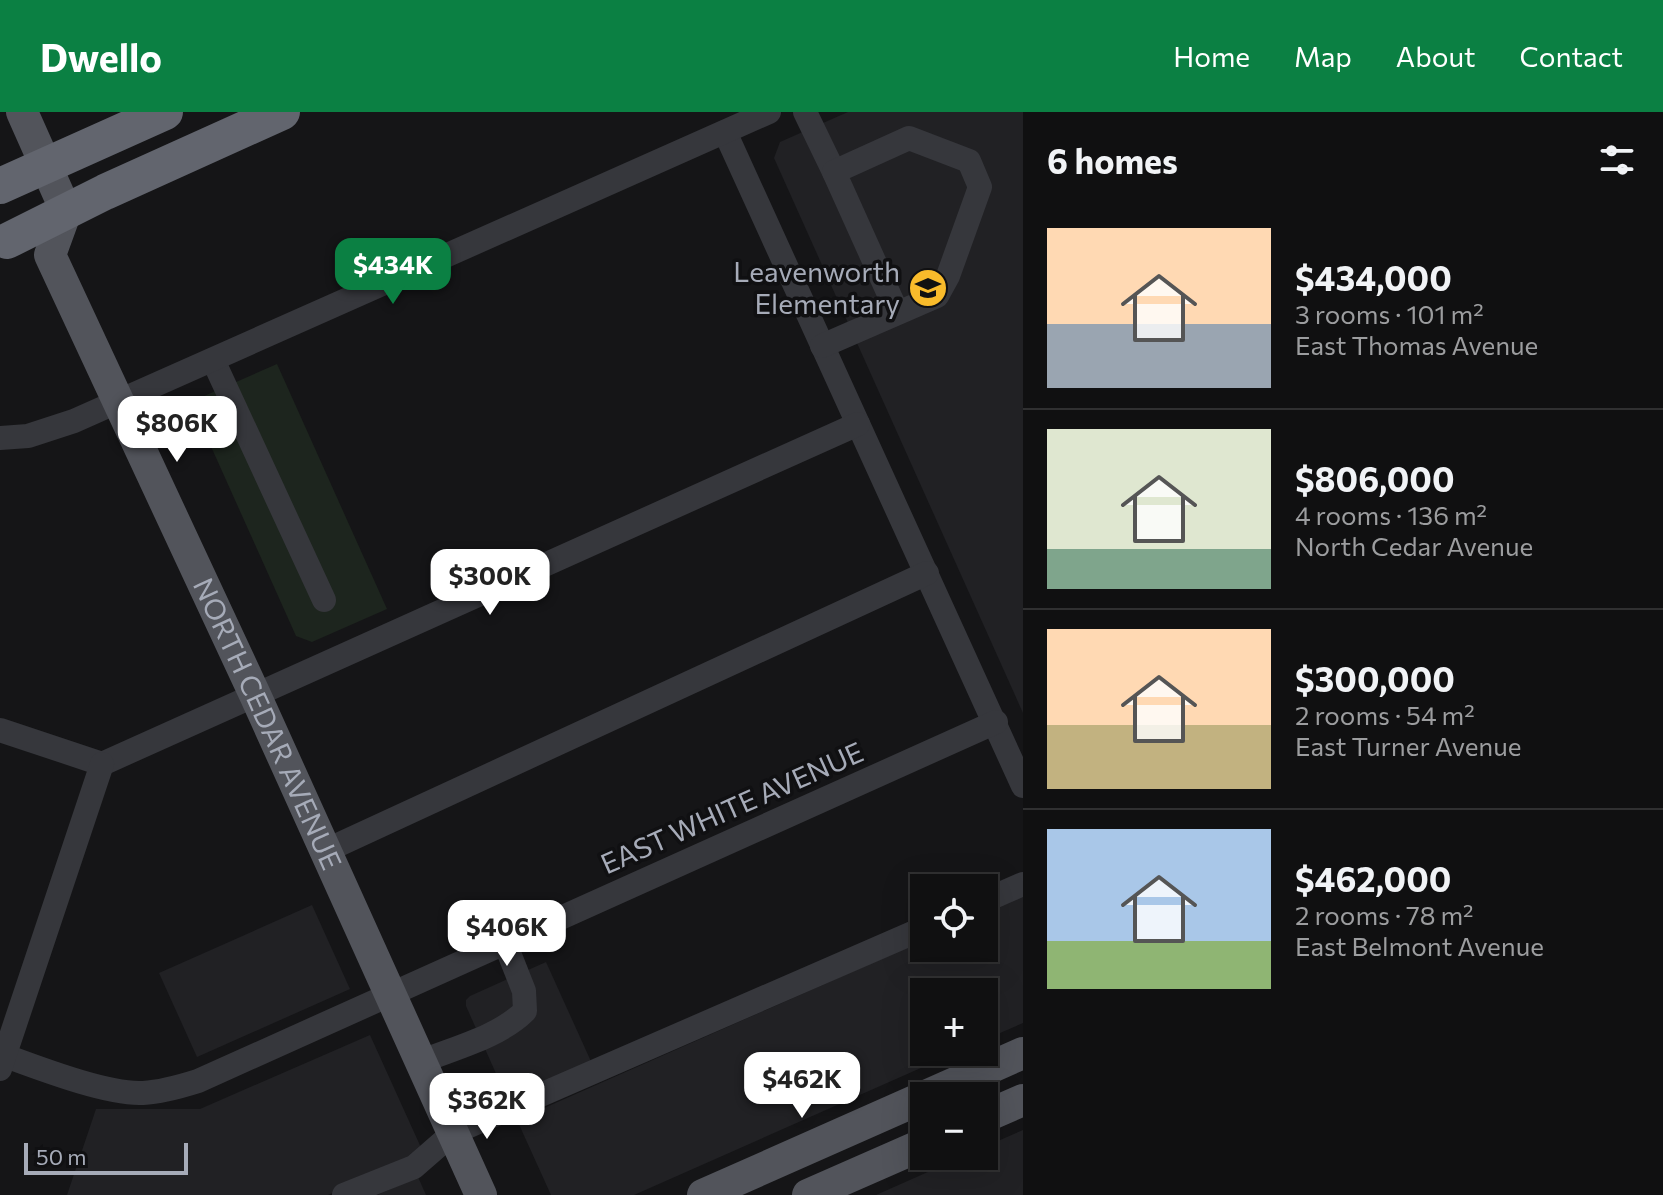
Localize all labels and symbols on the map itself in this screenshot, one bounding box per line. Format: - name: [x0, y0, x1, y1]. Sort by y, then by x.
- pin: $434K: [337, 238, 449, 306]
- place label: Leavenworth Elementary: [733, 254, 900, 320]
- school or university icon: Leavenworth Elementary: [907, 267, 949, 309]
- pin: $806K: [121, 396, 233, 464]
- pin: $300K: [434, 549, 546, 617]
- street label: NORTH CEDAR AVENUE: [187, 572, 350, 875]
- street label: EAST WHITE AVENUE: [595, 734, 868, 880]
- pin: $406K: [451, 900, 563, 968]
- pin: $462K: [746, 1052, 858, 1120]
- pin: $362K: [431, 1073, 543, 1141]
- scale bar: [24, 1139, 188, 1175]

